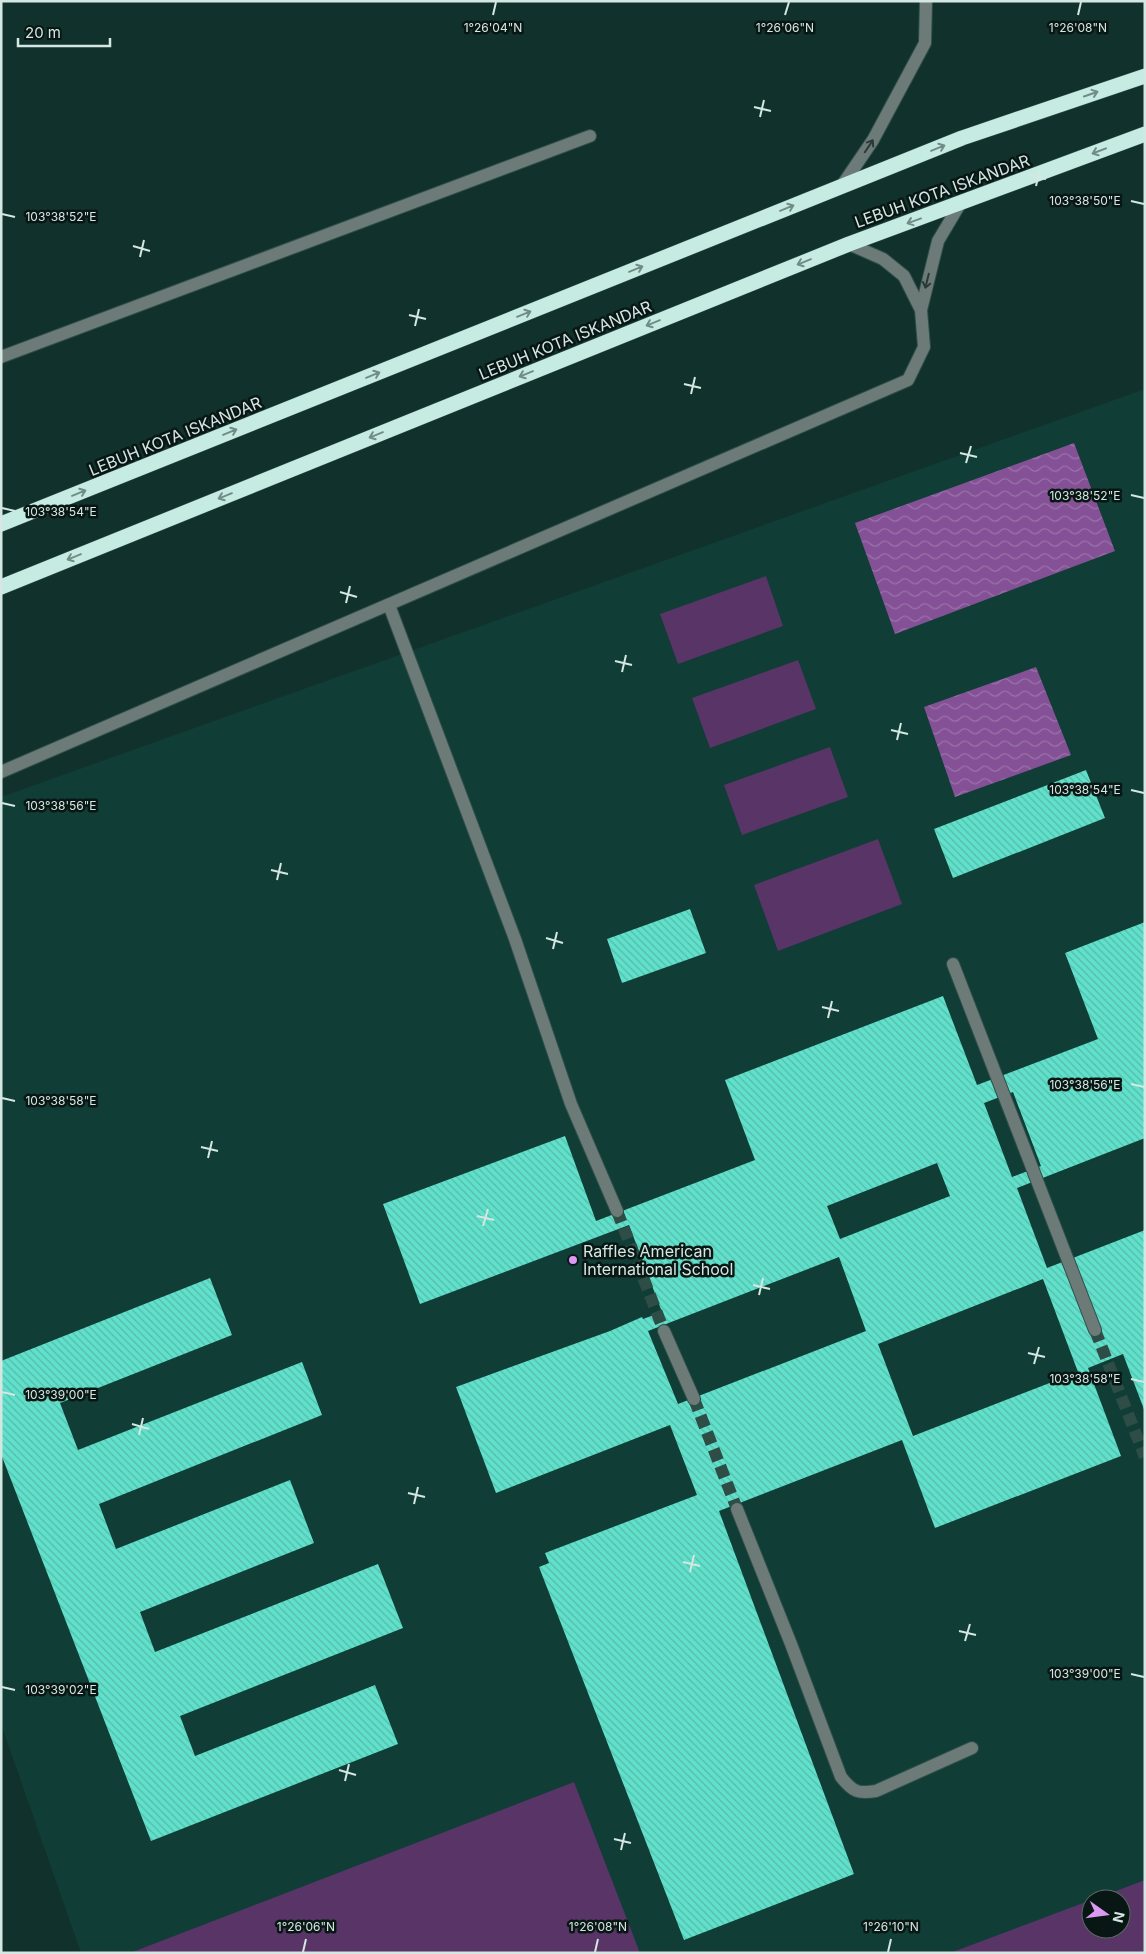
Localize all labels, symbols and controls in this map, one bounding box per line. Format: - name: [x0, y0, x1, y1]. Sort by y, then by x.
- scale bar: [18, 15, 110, 47]
- text: 1°26'04"N: [464, 20, 522, 35]
- text: 1°26'06"N: [756, 20, 814, 35]
- text: 1°26'08"N: [1049, 20, 1107, 35]
- text: 20 m: [25, 23, 61, 42]
- one-way arrow: [1083, 89, 1099, 98]
- one-way arrow: [864, 140, 874, 154]
- one-way arrow: [930, 143, 945, 152]
- one-way arrow: [1092, 147, 1107, 157]
- street label: LEBUH KOTA ISKANDAR: [852, 150, 1032, 232]
- text: 103°38'50"E: [1049, 193, 1121, 208]
- one-way arrow: [779, 203, 794, 212]
- text: 103°38'52"E: [25, 209, 97, 224]
- one-way arrow: [907, 217, 922, 226]
- one-way arrow: [797, 258, 812, 268]
- one-way arrow: [628, 264, 644, 273]
- one-way arrow: [922, 272, 932, 288]
- street label: LEBUH KOTA ISKANDAR: [476, 296, 654, 384]
- one-way arrow: [516, 309, 531, 318]
- one-way arrow: [646, 319, 661, 328]
- one-way arrow: [366, 369, 381, 378]
- one-way arrow: [519, 370, 534, 379]
- street label: LEBUH KOTA ISKANDAR: [86, 392, 264, 480]
- one-way arrow: [222, 427, 237, 437]
- one-way arrow: [368, 431, 384, 440]
- one-way arrow: [71, 488, 86, 497]
- text: 103°38'52"E: [1049, 488, 1121, 503]
- one-way arrow: [218, 492, 233, 501]
- text: 103°38'54"E: [25, 504, 97, 519]
- one-way arrow: [67, 553, 82, 562]
- text: 103°38'54"E: [1049, 782, 1121, 797]
- text: 103°38'56"E: [25, 798, 97, 813]
- text: 103°38'56"E: [1049, 1077, 1121, 1092]
- text: 103°38'58"E: [25, 1093, 97, 1108]
- place label: Raffles American International School: [583, 1241, 733, 1279]
- marker: Raffles American International School: [567, 1254, 579, 1266]
- text: 103°38'58"E: [1049, 1371, 1121, 1386]
- text: 103°39'00"E: [25, 1387, 97, 1402]
- text: 103°39'00"E: [1049, 1666, 1121, 1681]
- text: 103°39'02"E: [25, 1682, 97, 1697]
- north arrow: [1081, 1889, 1131, 1939]
- text: N: [1110, 1910, 1129, 1924]
- text: 1°26'06"N: [277, 1919, 335, 1934]
- text: 1°26'08"N: [569, 1919, 627, 1934]
- text: 1°26'10"N: [863, 1919, 919, 1934]

